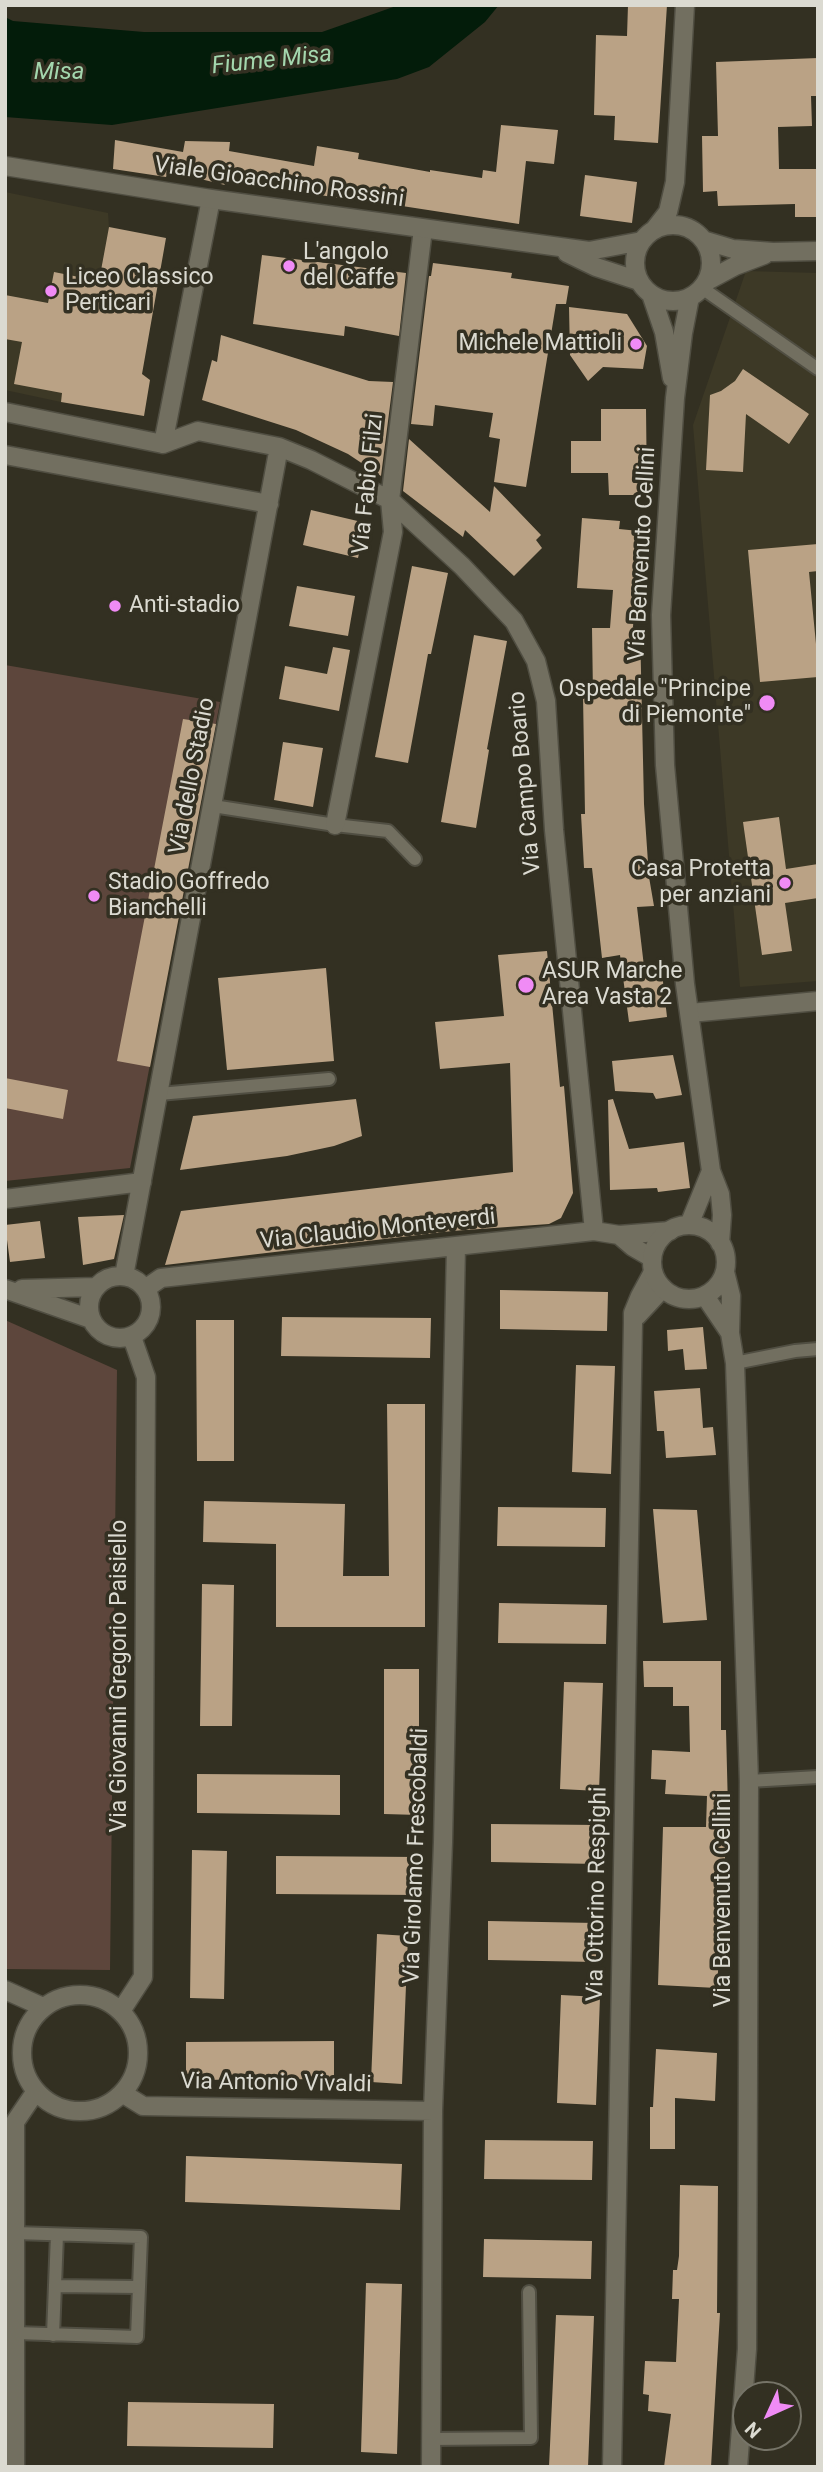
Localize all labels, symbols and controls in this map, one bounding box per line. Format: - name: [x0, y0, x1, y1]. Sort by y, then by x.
- water label: Fiume Misa: [210, 40, 334, 82]
- water label: Misa: [34, 59, 84, 87]
- street label: Viale Gioacchino Rossini: [152, 152, 406, 214]
- place label: L'angolo del Caffe: [303, 239, 395, 293]
- marker: L'angolo del Caffe: [281, 258, 297, 274]
- place label: Liceo Classico Perticari: [65, 264, 214, 318]
- marker: Liceo Classico Perticari: [43, 283, 59, 299]
- place label: Michele Mattioli: [458, 330, 622, 358]
- marker: Michele Mattioli: [628, 336, 644, 352]
- street label: Via Fabio Filzi: [348, 412, 390, 556]
- street label: Via Benvenuto Cellini: [624, 446, 662, 662]
- place label: Anti-stadio: [129, 592, 240, 620]
- marker: Anti-stadio: [107, 598, 123, 614]
- place label: Ospedale "Principe di Piemonte": [559, 676, 751, 730]
- street label: Via Campo Boario: [504, 690, 548, 876]
- marker: Ospedale "Principe di Piemonte": [757, 693, 777, 713]
- street label: Via dello Stadio: [164, 695, 222, 857]
- place label: Casa Protetta per anziani: [631, 856, 771, 910]
- place label: Stadio Goffredo Bianchelli: [108, 869, 270, 923]
- marker: Casa Protetta per anziani: [777, 875, 793, 891]
- marker: Stadio Goffredo Bianchelli: [86, 888, 102, 904]
- place label: ASUR Marche Area Vasta 2: [542, 958, 683, 1012]
- marker: ASUR Marche Area Vasta 2: [516, 975, 536, 995]
- street label: Via Claudio Monteverdi: [259, 1204, 497, 1256]
- street label: Via Giovanni Gregorio Paisiello: [106, 1520, 134, 1832]
- street label: Via Girolamo Frescobaldi: [399, 1727, 435, 1985]
- street label: Via Ottorino Respighi: [582, 1786, 614, 2002]
- street label: Via Benvenuto Cellini: [710, 1793, 738, 2007]
- street label: Via Antonio Vivaldi: [180, 2069, 372, 2099]
- north arrow: [732, 2381, 802, 2451]
- text: N: [740, 2417, 766, 2443]

